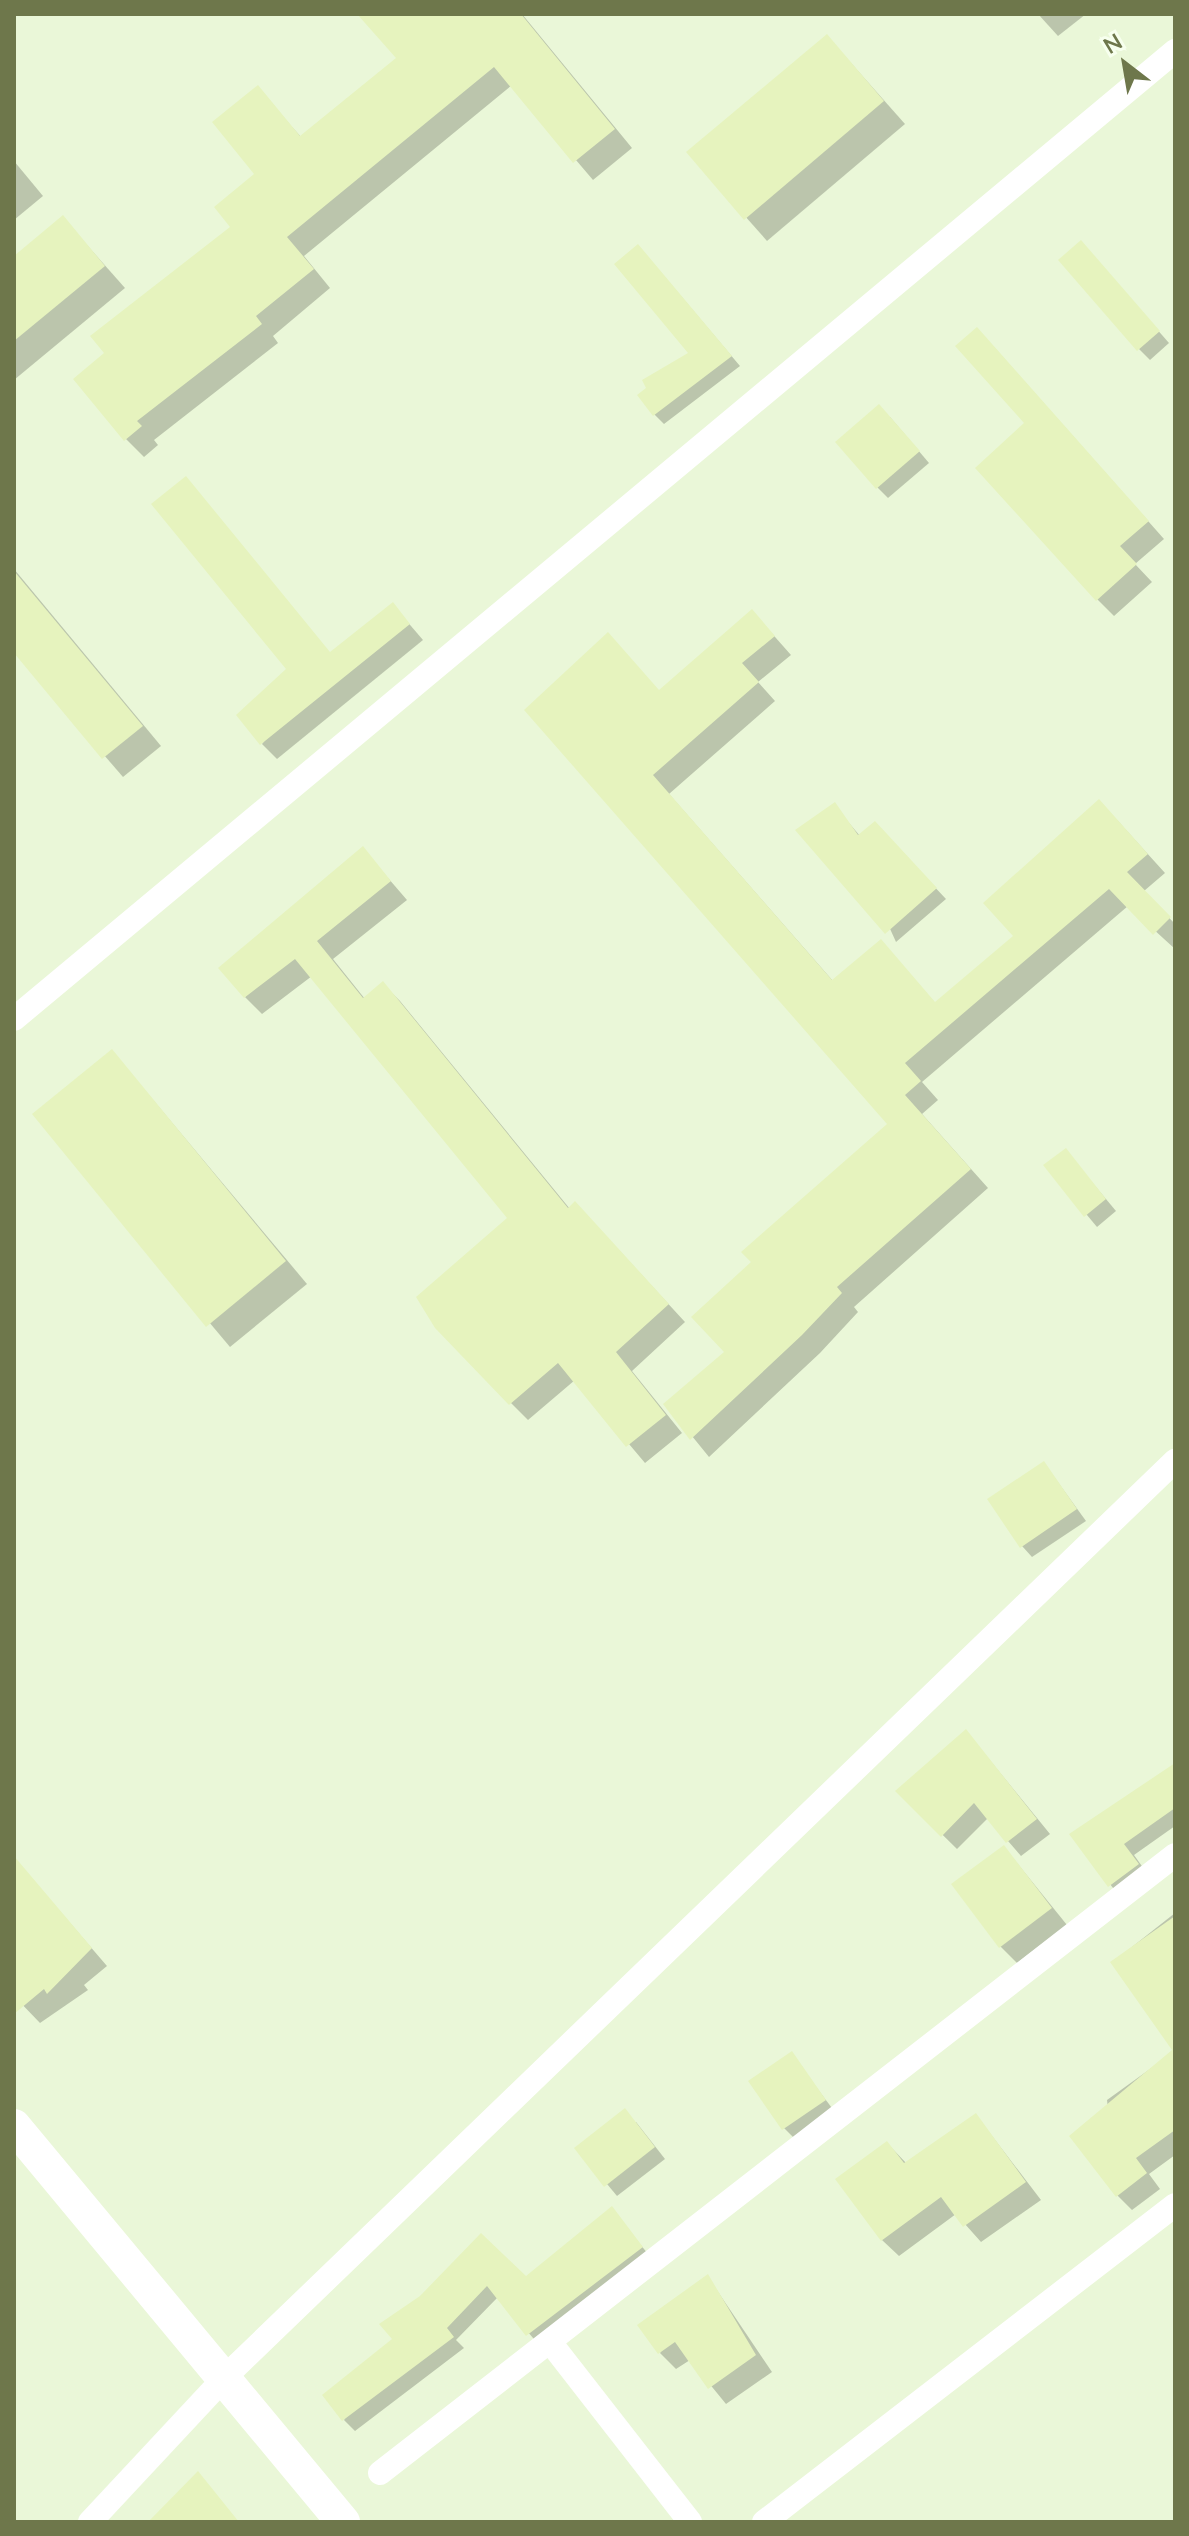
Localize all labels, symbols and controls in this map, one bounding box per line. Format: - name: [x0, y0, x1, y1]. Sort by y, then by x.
- north arrow: [1085, 24, 1165, 104]
- text: N: [1098, 27, 1127, 59]

